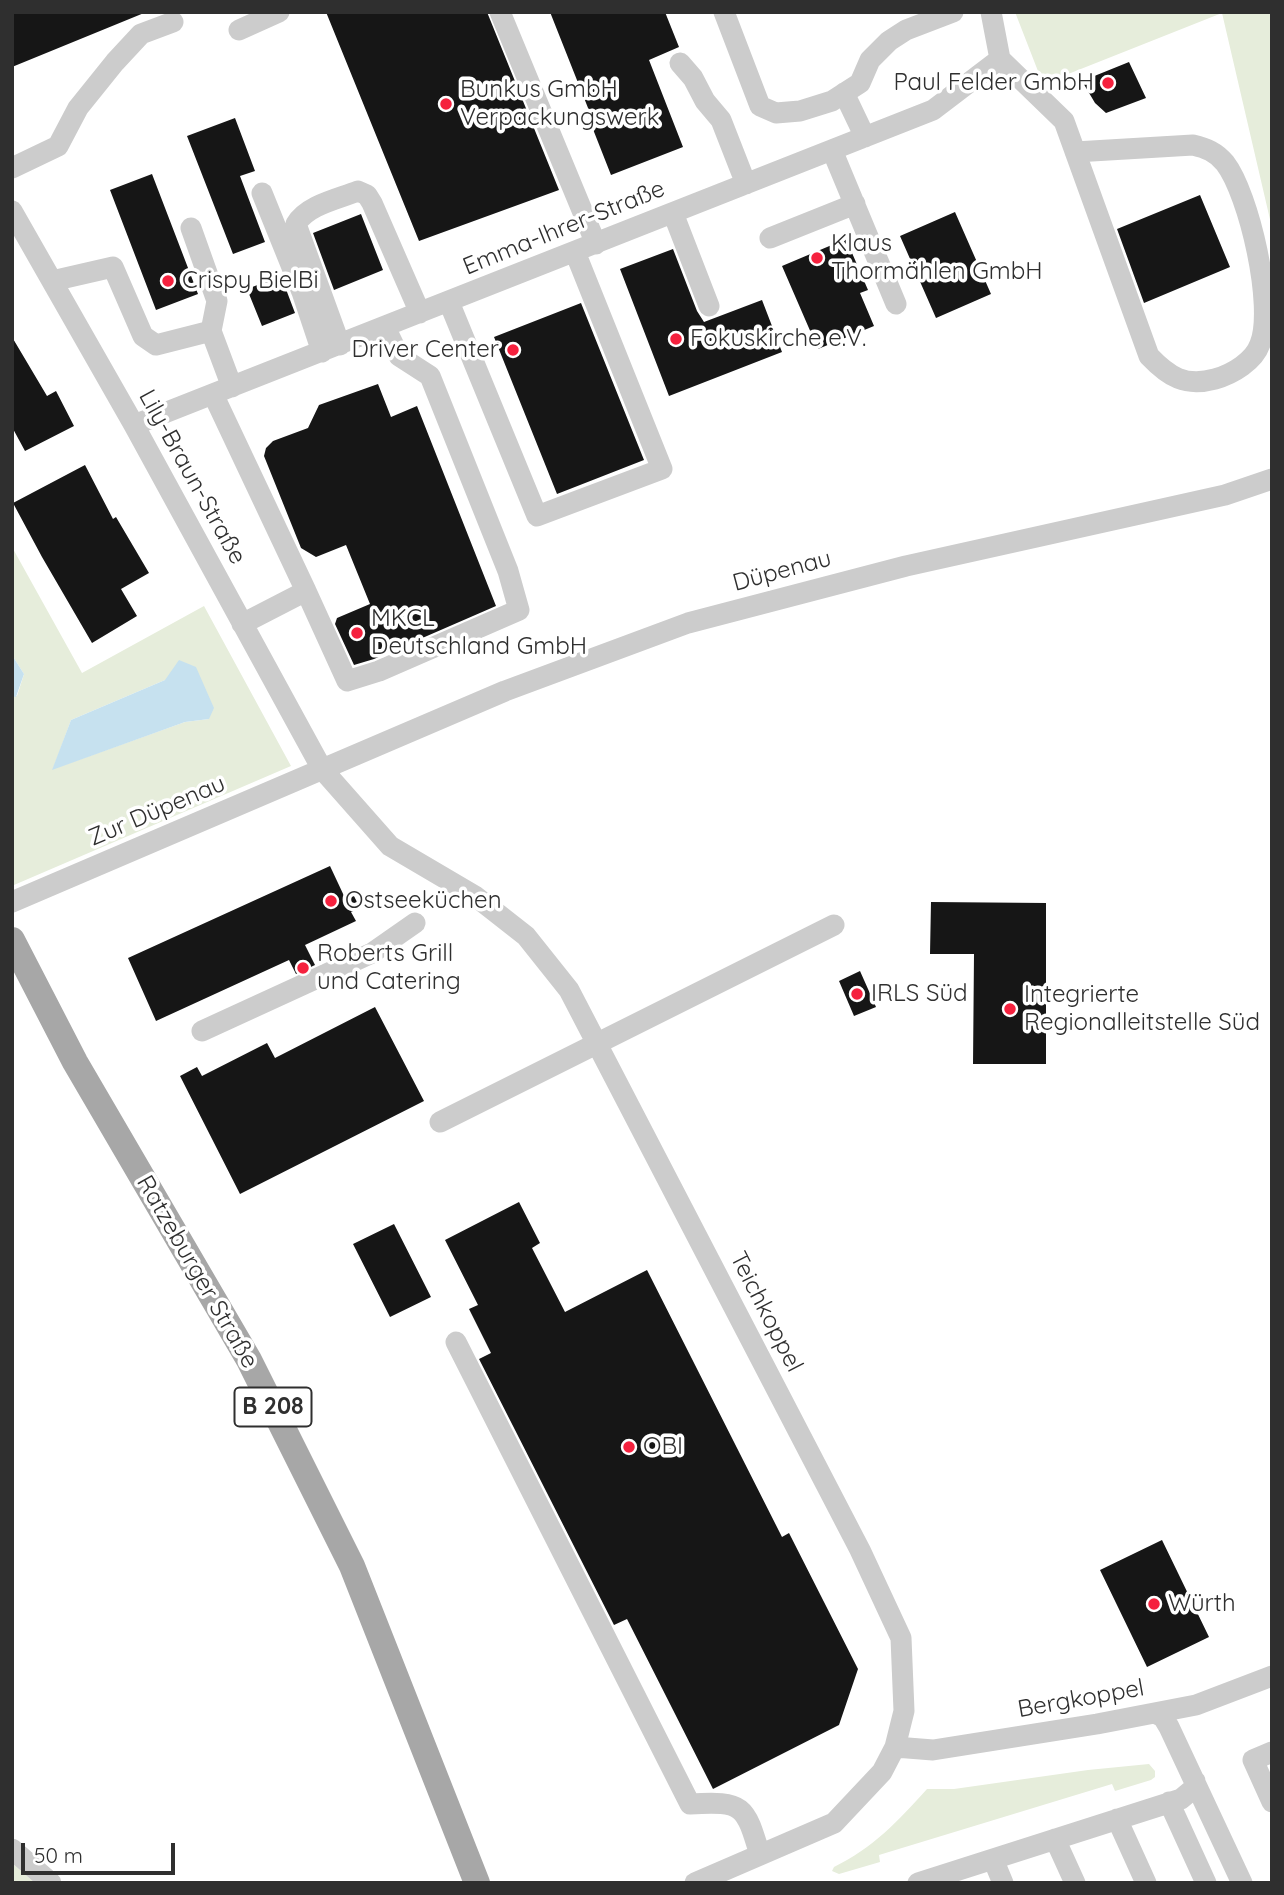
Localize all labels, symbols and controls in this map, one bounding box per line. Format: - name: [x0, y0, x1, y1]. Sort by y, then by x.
- place label: Paul Felder GmbH: [893, 69, 1094, 97]
- marker: Paul Felder GmbH: [1100, 75, 1116, 91]
- place label: Bunkus GmbH Verpackungswerk: [460, 76, 660, 132]
- marker: Bunkus GmbH Verpackungswerk: [438, 96, 454, 112]
- street label: Emma-Ihrer-Straße: [459, 174, 669, 282]
- place label: Klaus Thormählen GmbH: [831, 230, 1043, 286]
- marker: Klaus Thormählen GmbH: [809, 250, 825, 266]
- place label: Crispy BielBi: [182, 267, 319, 295]
- marker: Crispy BielBi: [160, 273, 176, 289]
- place label: Fokuskirche e.V.: [690, 325, 866, 353]
- marker: Fokuskirche e.V.: [668, 331, 684, 347]
- place label: Driver Center: [352, 336, 499, 364]
- marker: Driver Center: [505, 342, 521, 358]
- street label: Lily-Braun-Straße: [132, 385, 252, 569]
- street label: Düpenau: [730, 544, 834, 598]
- place label: MKCL Deutschland GmbH: [371, 605, 587, 661]
- marker: MKCL Deutschland GmbH: [349, 625, 365, 641]
- street label: Zur Düpenau: [84, 769, 230, 853]
- place label: Ostseeküchen: [345, 887, 502, 915]
- marker: Ostseeküchen: [323, 893, 339, 909]
- place label: Roberts Grill und Catering: [317, 940, 461, 996]
- marker: Roberts Grill und Catering: [295, 960, 311, 976]
- place label: IRLS Süd: [871, 980, 968, 1008]
- place label: Integrierte Regionalleitstelle Süd: [1024, 981, 1260, 1037]
- marker: IRLS Süd: [849, 986, 865, 1002]
- marker: Integrierte Regionalleitstelle Süd: [1002, 1001, 1018, 1017]
- street label: Ratzeburger Straße: [130, 1170, 264, 1374]
- street label: Teichkoppel: [723, 1247, 809, 1377]
- road number: B 208: [234, 1388, 312, 1426]
- place label: OBI: [643, 1433, 683, 1461]
- marker: OBI: [621, 1439, 637, 1455]
- place label: Würth: [1168, 1590, 1236, 1618]
- marker: Würth: [1146, 1596, 1162, 1612]
- street label: Bergkoppel: [1015, 1674, 1147, 1724]
- scale bar: [24, 1828, 178, 1872]
- text: 50 m: [34, 1842, 83, 1868]

